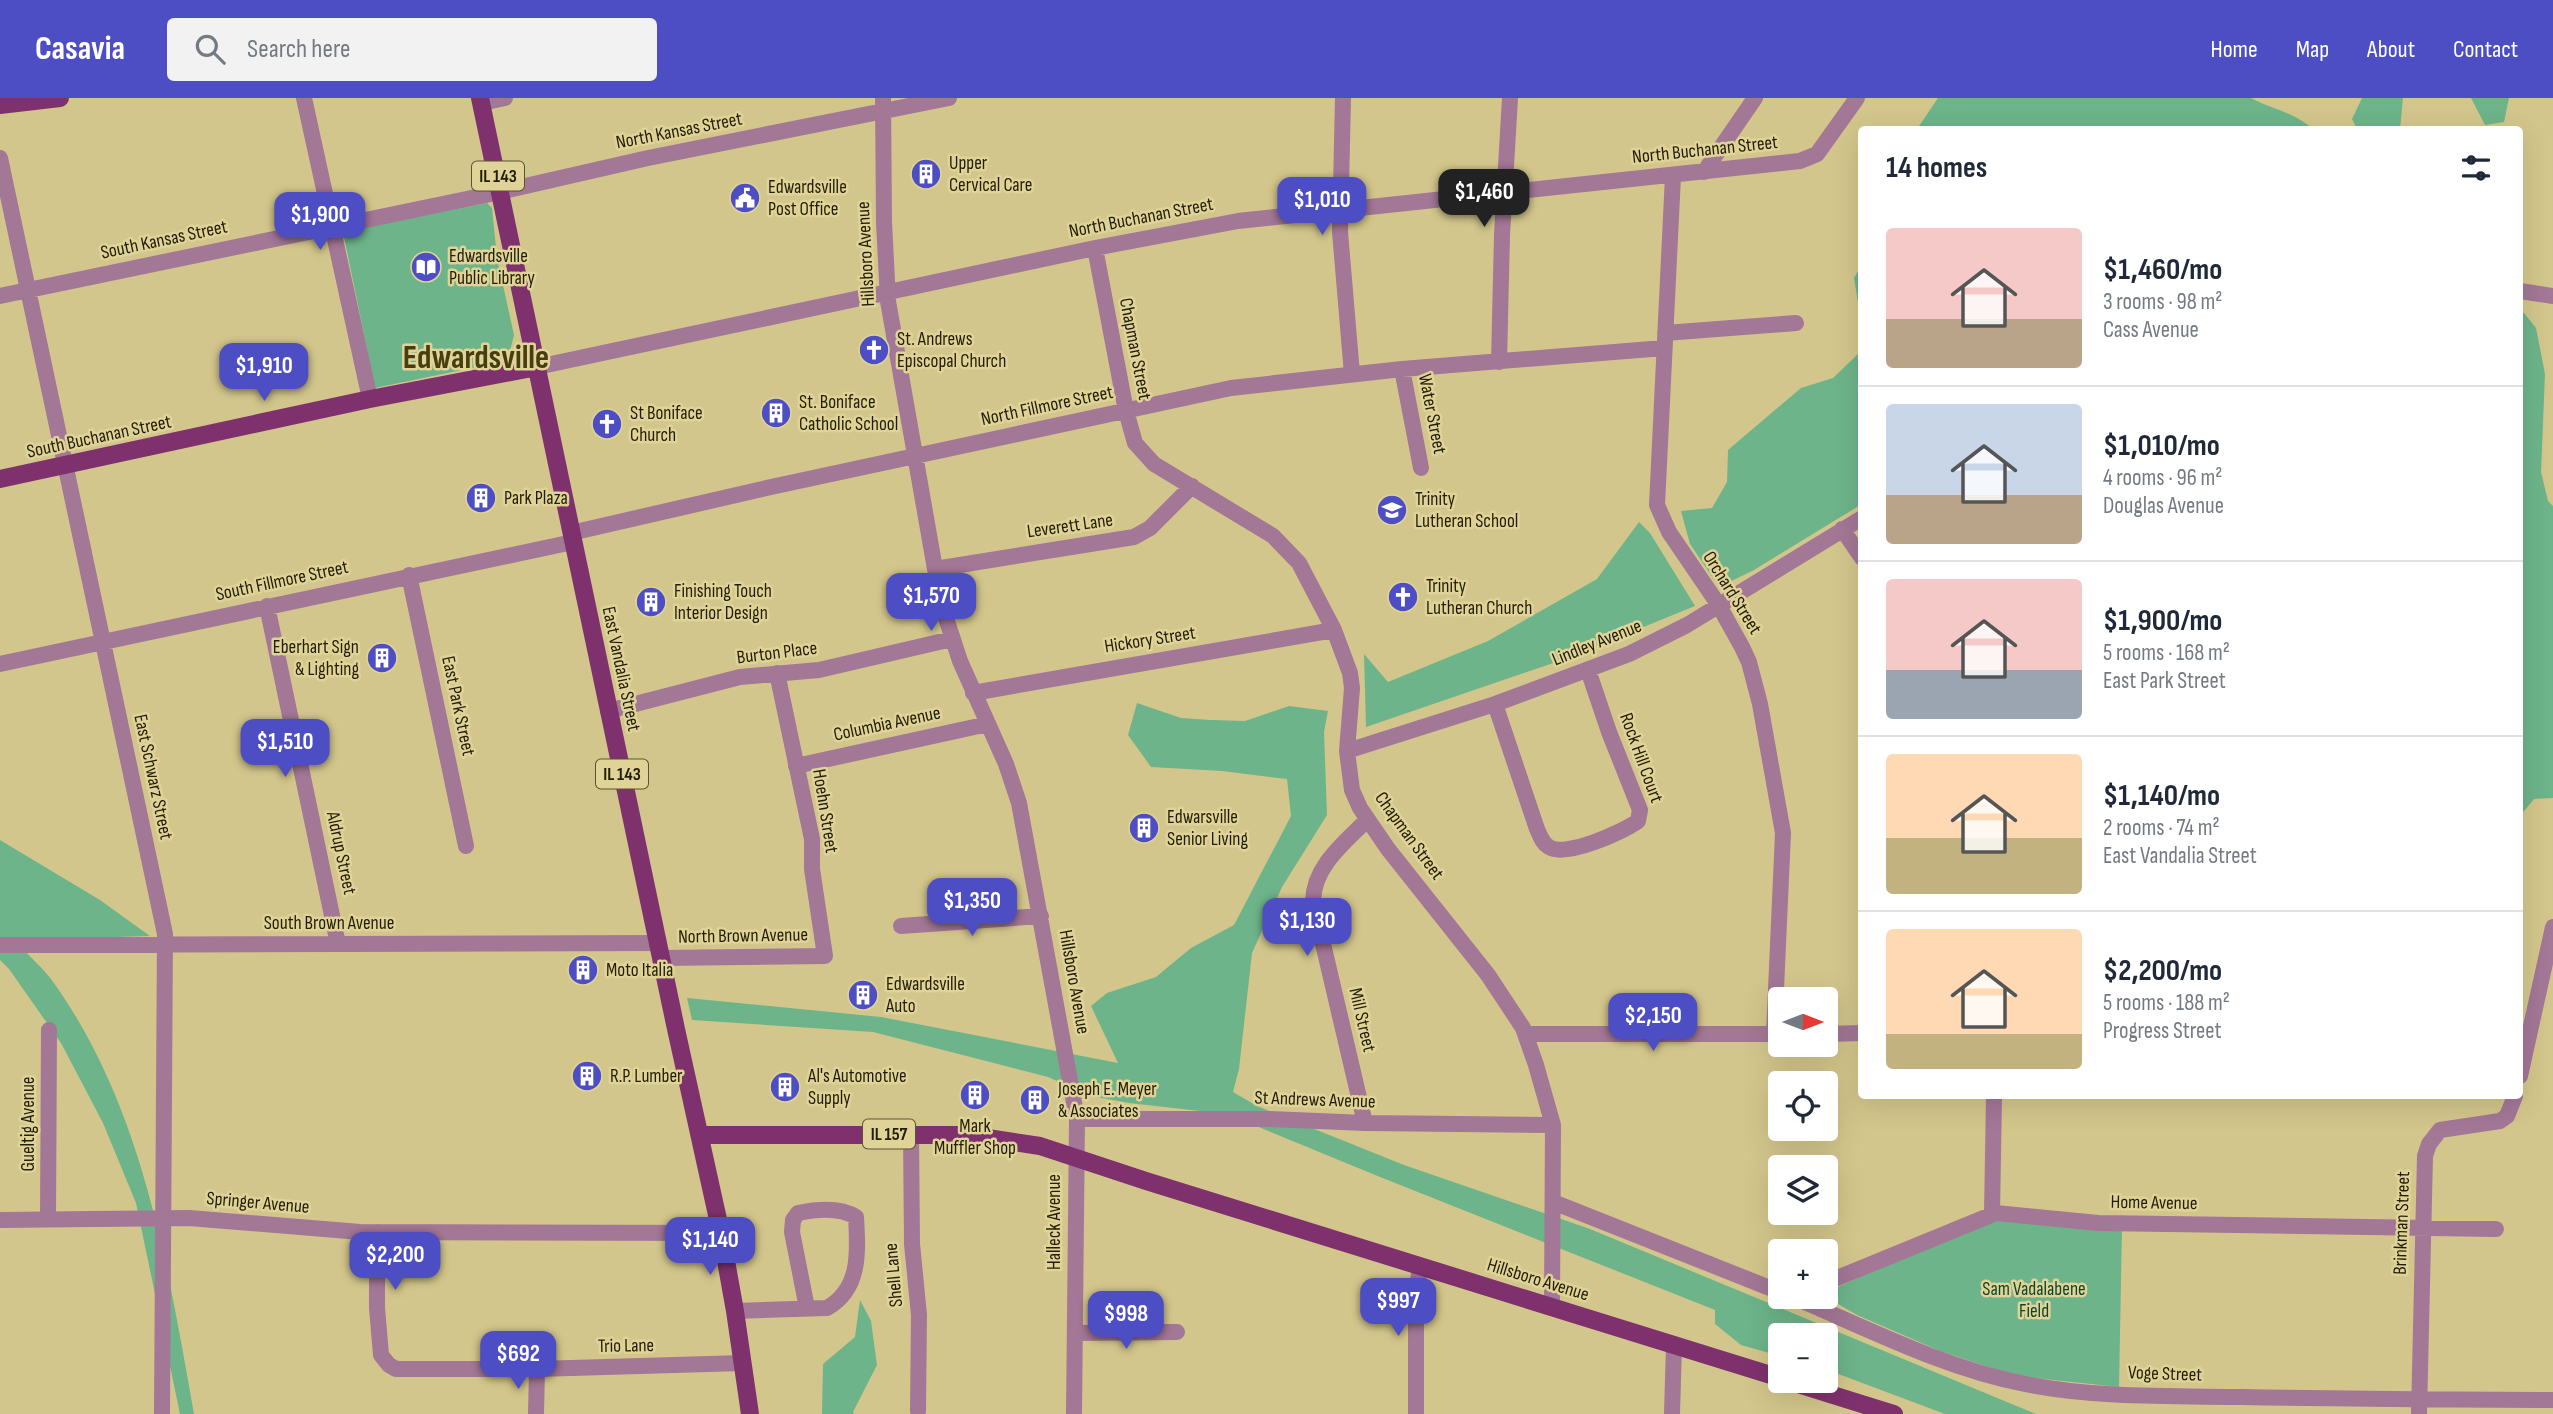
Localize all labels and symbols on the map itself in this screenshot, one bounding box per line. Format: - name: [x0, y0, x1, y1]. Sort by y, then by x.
- street label: North Kansas Street: [614, 107, 744, 155]
- street label: North Buchanan Street: [1631, 131, 1779, 169]
- place label: Upper Cervical Care: [949, 152, 1032, 197]
- building icon: Upper Cervical Care: [909, 157, 943, 191]
- road number: IL 143: [472, 162, 524, 190]
- pin: $1,460: [1427, 170, 1541, 229]
- place label: Edwardsville Post Office: [768, 176, 847, 221]
- pin: $1,010: [1265, 178, 1379, 237]
- public building icon: Edwardsville Post Office: [728, 181, 762, 215]
- pin: $1,900: [263, 192, 377, 252]
- street label: North Buchanan Street: [1067, 193, 1215, 243]
- street label: Hillsboro Avenue: [852, 201, 880, 307]
- street label: South Kansas Street: [99, 215, 230, 265]
- place label: Edwardsville Public Library: [449, 245, 535, 290]
- library icon: Edwardsville Public Library: [409, 250, 443, 284]
- street label: Chapman Street: [1114, 296, 1156, 402]
- place label: St. Andrews Episcopal Church: [897, 328, 1006, 373]
- church icon: St. Andrews Episcopal Church: [857, 333, 891, 367]
- district label: Edwardsville: [403, 338, 549, 378]
- pin: $1,910: [207, 344, 321, 403]
- street label: Water Street: [1413, 372, 1451, 456]
- street label: North Fillmore Street: [979, 381, 1115, 431]
- place label: St. Boniface Catholic School: [799, 391, 898, 436]
- building icon: St. Boniface Catholic School: [759, 396, 793, 430]
- place label: St Boniface Church: [630, 402, 703, 447]
- church icon: St Boniface Church: [590, 407, 624, 441]
- street label: South Buchanan Street: [25, 410, 174, 464]
- building icon: Park Plaza: [464, 481, 498, 515]
- place label: Park Plaza: [504, 487, 568, 510]
- place label: Trinity Lutheran School: [1415, 488, 1518, 533]
- school or university icon: Trinity Lutheran School: [1375, 493, 1409, 527]
- street label: Leverett Lane: [1026, 509, 1114, 543]
- street label: Orchard Street: [1697, 547, 1767, 639]
- street label: South Fillmore Street: [214, 556, 351, 606]
- pin: $1,570: [874, 574, 988, 633]
- place label: Trinity Lutheran Church: [1426, 575, 1532, 620]
- place label: Finishing Touch Interior Design: [674, 580, 772, 625]
- church icon: Trinity Lutheran Church: [1386, 580, 1420, 614]
- building icon: Finishing Touch Interior Design: [634, 585, 668, 619]
- street label: East Vandalia Street: [597, 604, 645, 734]
- street label: Lindley Avenue: [1549, 615, 1645, 671]
- street label: Hickory Street: [1103, 621, 1197, 659]
- place label: Eberhart Sign & Lighting: [273, 636, 359, 681]
- street label: Burton Place: [736, 637, 818, 669]
- building icon: Eberhart Sign & Lighting: [365, 641, 399, 675]
- street label: East Park Street: [436, 654, 480, 758]
- street label: Columbia Avenue: [831, 701, 943, 747]
- street label: Rock Hill Court: [1614, 710, 1668, 806]
- street label: East Schwarz Street: [128, 712, 178, 842]
- pin: $1,510: [228, 720, 342, 779]
- road number: IL 143: [596, 760, 648, 788]
- street label: Hoehn Street: [807, 767, 843, 855]
- street label: Chapman Street: [1369, 787, 1449, 885]
- place label: Edwarsville Senior Living: [1167, 806, 1248, 851]
- street label: Aldrup Street: [321, 808, 361, 897]
- building icon: Edwarsville Senior Living: [1127, 811, 1161, 845]
- pin: $1,350: [915, 878, 1029, 938]
- pin: $1,130: [1250, 898, 1364, 958]
- street label: South Brown Avenue: [264, 912, 394, 935]
- street label: North Brown Avenue: [678, 923, 808, 949]
- street label: Hillsboro Avenue: [1054, 928, 1094, 1036]
- building icon: Moto Italia: [566, 953, 600, 987]
- place label: Moto Italia: [606, 959, 673, 982]
- place label: Edwardsville Auto: [885, 973, 965, 1018]
- building icon: Edwardsville Auto: [846, 978, 880, 1012]
- street label: Mill Street: [1343, 986, 1381, 1054]
- north arrow: [1768, 987, 1838, 1057]
- pin: $2,150: [1596, 993, 1710, 1053]
- building icon: R.P. Lumber: [570, 1059, 604, 1093]
- place label: R.P. Lumber: [610, 1065, 683, 1088]
- place label: Al's Automotive Supply: [807, 1065, 907, 1110]
- building icon: Al's Automotive Supply: [768, 1070, 802, 1104]
- street label: Gueltig Avenue: [17, 1076, 40, 1172]
- building icon: Mark Muffler Shop: [958, 1078, 992, 1112]
- place label: Joseph E. Meyer & Associates: [1057, 1078, 1157, 1123]
- building icon: Joseph E. Meyer & Associates: [1018, 1083, 1052, 1117]
- street label: St Andrews Avenue: [1254, 1086, 1376, 1114]
- place label: Mark Muffler Shop: [934, 1115, 1016, 1160]
- road number: IL 157: [863, 1119, 915, 1148]
- street label: Brinkman Street: [2389, 1171, 2415, 1275]
- street label: Halleck Avenue: [1043, 1174, 1066, 1270]
- street label: Springer Avenue: [206, 1187, 310, 1219]
- street label: Home Avenue: [2110, 1191, 2198, 1215]
- pin: $1,140: [653, 1218, 767, 1277]
- pin: $2,200: [338, 1232, 452, 1292]
- street label: Shell Lane: [880, 1242, 908, 1308]
- street label: Hillsboro Avenue: [1484, 1254, 1592, 1306]
- pin: $997: [1357, 1278, 1439, 1338]
- park label: Sam Vadalabene Field: [1982, 1278, 2086, 1323]
- pin: $998: [1085, 1292, 1167, 1351]
- pin: $692: [477, 1332, 559, 1391]
- street label: Trio Lane: [598, 1334, 654, 1358]
- street label: Voge Street: [2128, 1361, 2203, 1387]

